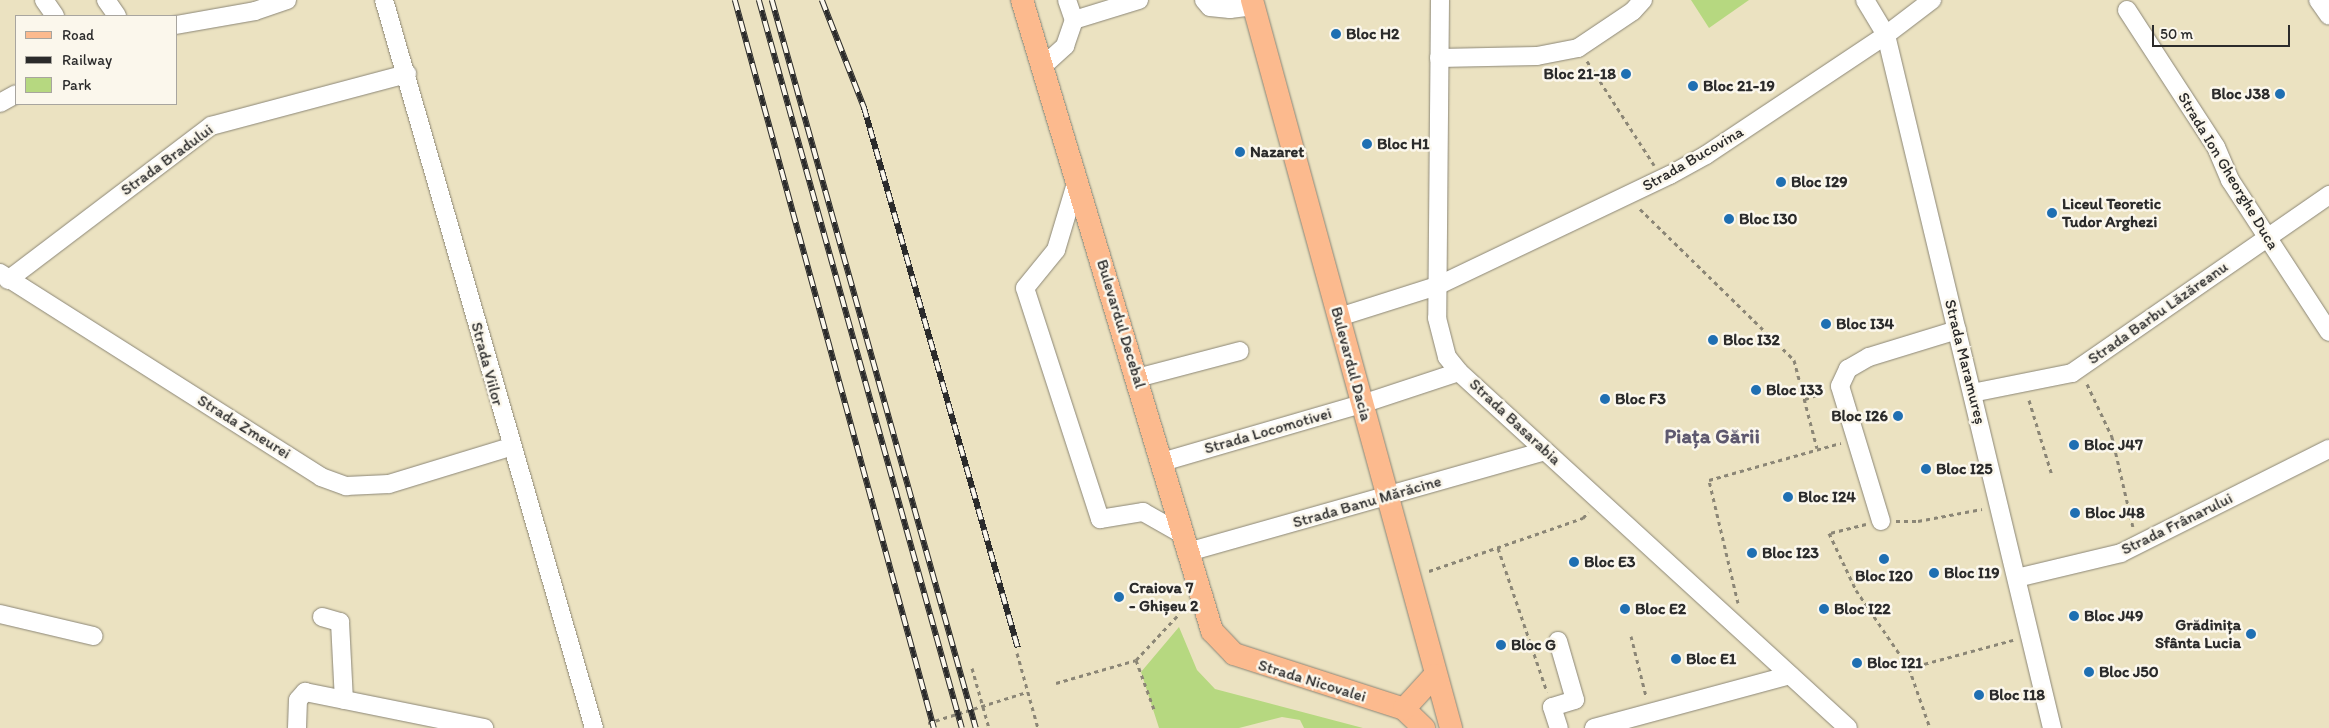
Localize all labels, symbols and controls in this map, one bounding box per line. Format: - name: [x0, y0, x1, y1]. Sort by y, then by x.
- legend: [15, 15, 178, 105]
- scale bar: [2154, 15, 2292, 47]
- place label: Bloc H2: [1346, 24, 1399, 44]
- text: 50 m: [2160, 25, 2193, 43]
- text: Road: [62, 26, 94, 44]
- marker: Bloc H2: [1330, 28, 1342, 40]
- text: Railway: [62, 51, 112, 69]
- place label: Bloc 21-18: [1544, 64, 1616, 84]
- marker: Bloc 21-18: [1620, 68, 1632, 80]
- text: Park: [62, 76, 92, 94]
- place label: Bloc 21-19: [1703, 76, 1775, 96]
- marker: Bloc 21-19: [1687, 80, 1699, 92]
- place label: Bloc J38: [2211, 84, 2270, 104]
- marker: Bloc J38: [2274, 88, 2286, 100]
- street label: Strada Ion Gheorghe Duca: [2173, 89, 2283, 253]
- street label: Strada Bradului: [117, 120, 217, 200]
- street label: Strada Bucovina: [1639, 122, 1747, 196]
- place label: Bloc H1: [1377, 134, 1429, 154]
- marker: Bloc H1: [1361, 138, 1373, 150]
- place label: Nazaret: [1250, 142, 1304, 162]
- marker: Nazaret: [1234, 146, 1246, 158]
- place label: Bloc I29: [1791, 172, 1848, 192]
- marker: Bloc I29: [1775, 176, 1787, 188]
- place label: Liceul Teoretic Tudor Arghezi: [2062, 194, 2161, 232]
- marker: Liceul Teoretic Tudor Arghezi: [2046, 207, 2058, 219]
- place label: Bloc I30: [1739, 209, 1797, 229]
- marker: Bloc I30: [1723, 213, 1735, 225]
- street label: Bulevardul Decebal: [1092, 257, 1150, 391]
- street label: Strada Barbu Lăzăreanu: [2084, 257, 2232, 369]
- street label: Strada Maramureș: [1940, 298, 1990, 426]
- street label: Bulevardul Dacia: [1326, 305, 1376, 423]
- place label: Bloc I34: [1836, 314, 1894, 334]
- marker: Bloc I34: [1820, 318, 1832, 330]
- street label: Strada Viilor: [467, 320, 507, 408]
- place label: Bloc I32: [1723, 330, 1780, 350]
- marker: Bloc I32: [1707, 334, 1719, 346]
- street label: Strada Basarabia: [1465, 375, 1565, 469]
- place label: Bloc I33: [1766, 380, 1823, 400]
- marker: Bloc I33: [1750, 384, 1762, 396]
- place label: Bloc F3: [1615, 389, 1666, 409]
- street label: Strada Zmeurei: [194, 391, 294, 463]
- marker: Bloc F3: [1599, 393, 1611, 405]
- street label: Strada Locomotivei: [1202, 404, 1334, 458]
- place label: Bloc I26: [1831, 406, 1888, 426]
- marker: Bloc I26: [1892, 410, 1904, 422]
- district label: Piața Gării: [1664, 423, 1760, 449]
- place label: Bloc J47: [2084, 435, 2143, 455]
- marker: Bloc J47: [2068, 439, 2080, 451]
- place label: Bloc I25: [1936, 459, 1993, 479]
- marker: Bloc I25: [1920, 463, 1932, 475]
- street label: Strada Banu Mărăcine: [1291, 472, 1443, 532]
- place label: Bloc I24: [1798, 487, 1856, 507]
- street label: Strada Frânarului: [2118, 489, 2236, 559]
- marker: Bloc I24: [1782, 491, 1794, 503]
- place label: Bloc J48: [2085, 503, 2145, 523]
- marker: Bloc J48: [2069, 507, 2081, 519]
- place label: Bloc I23: [1762, 543, 1819, 563]
- marker: Bloc I23: [1746, 547, 1758, 559]
- place label: Bloc E3: [1584, 552, 1635, 572]
- marker: Bloc I20: [1878, 553, 1890, 565]
- marker: Bloc E3: [1568, 556, 1580, 568]
- place label: Bloc I19: [1944, 563, 2000, 583]
- place label: Bloc I20: [1855, 566, 1913, 586]
- marker: Bloc I19: [1928, 567, 1940, 579]
- place label: Craiova 7 - Ghișeu 2: [1129, 578, 1198, 616]
- marker: Craiova 7 - Ghișeu 2: [1113, 591, 1125, 603]
- place label: Bloc E2: [1635, 599, 1686, 619]
- place label: Bloc I22: [1834, 599, 1891, 619]
- marker: Bloc E2: [1619, 603, 1631, 615]
- marker: Bloc I22: [1818, 603, 1830, 615]
- place label: Bloc J49: [2084, 606, 2144, 626]
- marker: Bloc J49: [2068, 610, 2080, 622]
- place label: Grădinița Sfânta Lucia: [2155, 615, 2241, 653]
- marker: Grădinița Sfânta Lucia: [2245, 628, 2257, 640]
- place label: Bloc G: [1511, 635, 1556, 655]
- marker: Bloc G: [1495, 639, 1507, 651]
- place label: Bloc E1: [1686, 649, 1736, 669]
- marker: Bloc E1: [1670, 653, 1682, 665]
- place label: Bloc I21: [1867, 653, 1923, 673]
- street label: Strada Nicovalei: [1256, 655, 1368, 707]
- marker: Bloc I21: [1851, 657, 1863, 669]
- place label: Bloc J50: [2099, 662, 2159, 682]
- marker: Bloc J50: [2083, 666, 2095, 678]
- place label: Bloc I18: [1989, 685, 2045, 705]
- marker: Bloc I18: [1973, 689, 1985, 701]

